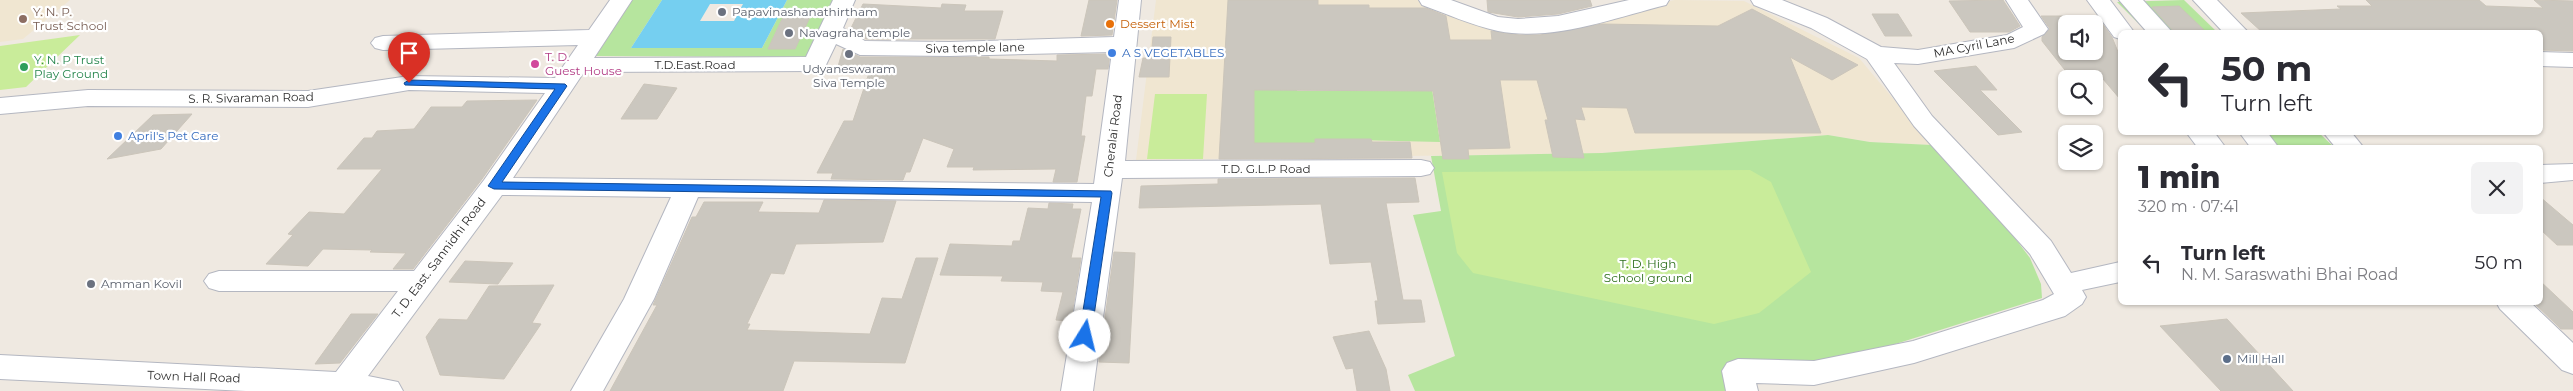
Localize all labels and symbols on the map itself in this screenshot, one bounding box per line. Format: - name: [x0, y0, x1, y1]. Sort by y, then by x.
- place label: Y. N. P. Trust School: [33, 4, 107, 33]
- place label: Papavinashanathirtham: [732, 4, 878, 19]
- marker: Papavinashanathirtham: [716, 6, 728, 18]
- marker: Y. N. P. Trust School: [17, 13, 29, 25]
- place label: Dessert Mist: [1120, 16, 1195, 31]
- marker: Dessert Mist: [1104, 18, 1116, 30]
- place label: Navagraha temple: [799, 25, 910, 40]
- marker: Navagraha temple: [783, 27, 795, 39]
- street label: MA Cyril Lane: [1932, 30, 2016, 61]
- pin: [388, 32, 430, 83]
- street label: Siva temple lane: [925, 39, 1025, 56]
- place label: A S VEGETABLES: [1122, 45, 1224, 60]
- marker: A S VEGETABLES: [1106, 47, 1118, 59]
- marker: Udyaneswaram Siva Temple: [843, 48, 855, 60]
- place label: T. D. Guest House: [545, 49, 622, 78]
- place label: Y. N. P Trust Play Ground: [34, 52, 108, 81]
- street label: T.D.East.Road: [654, 57, 736, 72]
- marker: T. D. Guest House: [529, 58, 541, 70]
- marker: Y. N. P Trust Play Ground: [18, 61, 30, 73]
- place label: Udyaneswaram Siva Temple: [802, 61, 896, 90]
- street label: S. R. Sivaraman Road: [188, 89, 314, 106]
- street label: Cheralai Road: [1100, 94, 1125, 178]
- place label: April's Pet Care: [128, 128, 218, 143]
- marker: April's Pet Care: [112, 130, 124, 142]
- street label: T.D. G.L.P Road: [1221, 161, 1311, 176]
- street label: T. D. East. Sannidhi Road: [388, 194, 489, 321]
- park label: T. D. High School ground: [1604, 256, 1692, 285]
- place label: Amman Kovil: [101, 276, 182, 291]
- marker: Amman Kovil: [85, 278, 97, 290]
- position arrow: [1058, 309, 1110, 361]
- place label: Mill Hall: [2237, 351, 2285, 366]
- marker: Mill Hall: [2221, 353, 2233, 365]
- street label: Town Hall Road: [147, 367, 241, 386]

